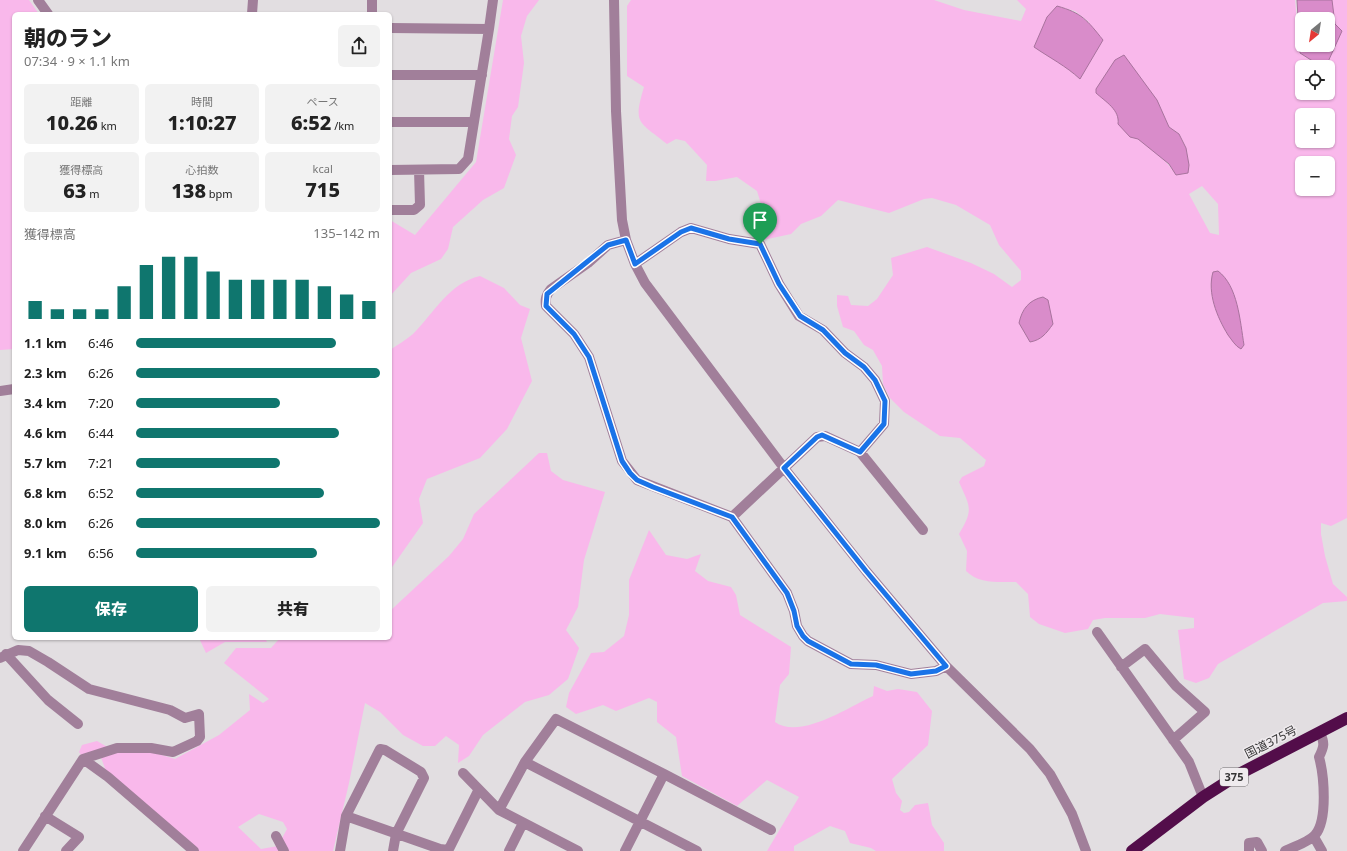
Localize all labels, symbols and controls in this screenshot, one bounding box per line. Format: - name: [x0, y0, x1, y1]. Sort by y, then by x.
- north arrow: [1295, 12, 1335, 52]
- map controls: [1295, 12, 1335, 196]
- text: 朝のラン: [24, 22, 112, 52]
- button: share: [338, 25, 380, 67]
- text: 07:34 · 9 × 1.1 km: [24, 52, 130, 70]
- button: locate: [1295, 60, 1335, 100]
- text: 距離: [70, 94, 92, 109]
- text: 時間: [191, 94, 213, 109]
- text: ペース: [306, 94, 339, 109]
- button: +: [1295, 108, 1335, 148]
- text: 10.26: [46, 109, 98, 136]
- text: 1:10:27: [167, 109, 237, 136]
- text: 6:52: [291, 109, 331, 136]
- text: km: [98, 118, 117, 133]
- text: /km: [331, 118, 354, 133]
- button: −: [1295, 156, 1335, 196]
- text: kcal: [313, 161, 333, 176]
- text: 獲得標高: [59, 162, 103, 177]
- text: 心拍数: [185, 162, 218, 177]
- text: 715: [305, 176, 340, 203]
- text: 63: [63, 177, 86, 204]
- text: 138: [171, 177, 206, 204]
- text: m: [86, 186, 99, 201]
- text: bpm: [206, 186, 233, 201]
- pin: [743, 203, 777, 244]
- icon: arrive: [749, 209, 771, 231]
- text: 135–142 m: [313, 224, 380, 242]
- text: 獲得標高: [24, 225, 76, 243]
- text: 1.1 km: [24, 334, 67, 352]
- text: 6:46: [88, 334, 114, 352]
- text: 2.3 km: [24, 364, 67, 382]
- text: 6:26: [88, 364, 114, 382]
- text: 3.4 km: [24, 394, 67, 412]
- text: 7:20: [88, 394, 114, 412]
- text: 4.6 km: [24, 424, 67, 442]
- text: 6:44: [88, 424, 114, 442]
- text: 5.7 km: [24, 454, 67, 472]
- text: 7:21: [88, 454, 114, 472]
- text: 6.8 km: [24, 484, 67, 502]
- text: 6:52: [88, 484, 114, 502]
- text: 8.0 km: [24, 514, 67, 532]
- text: 6:26: [88, 514, 114, 532]
- text: 9.1 km: [24, 544, 67, 562]
- text: 6:56: [88, 544, 114, 562]
- button: 保存: [24, 586, 198, 632]
- button: 共有: [206, 586, 380, 632]
- street label: 国道375号: [1242, 721, 1300, 762]
- road number: 375: [1220, 768, 1248, 786]

